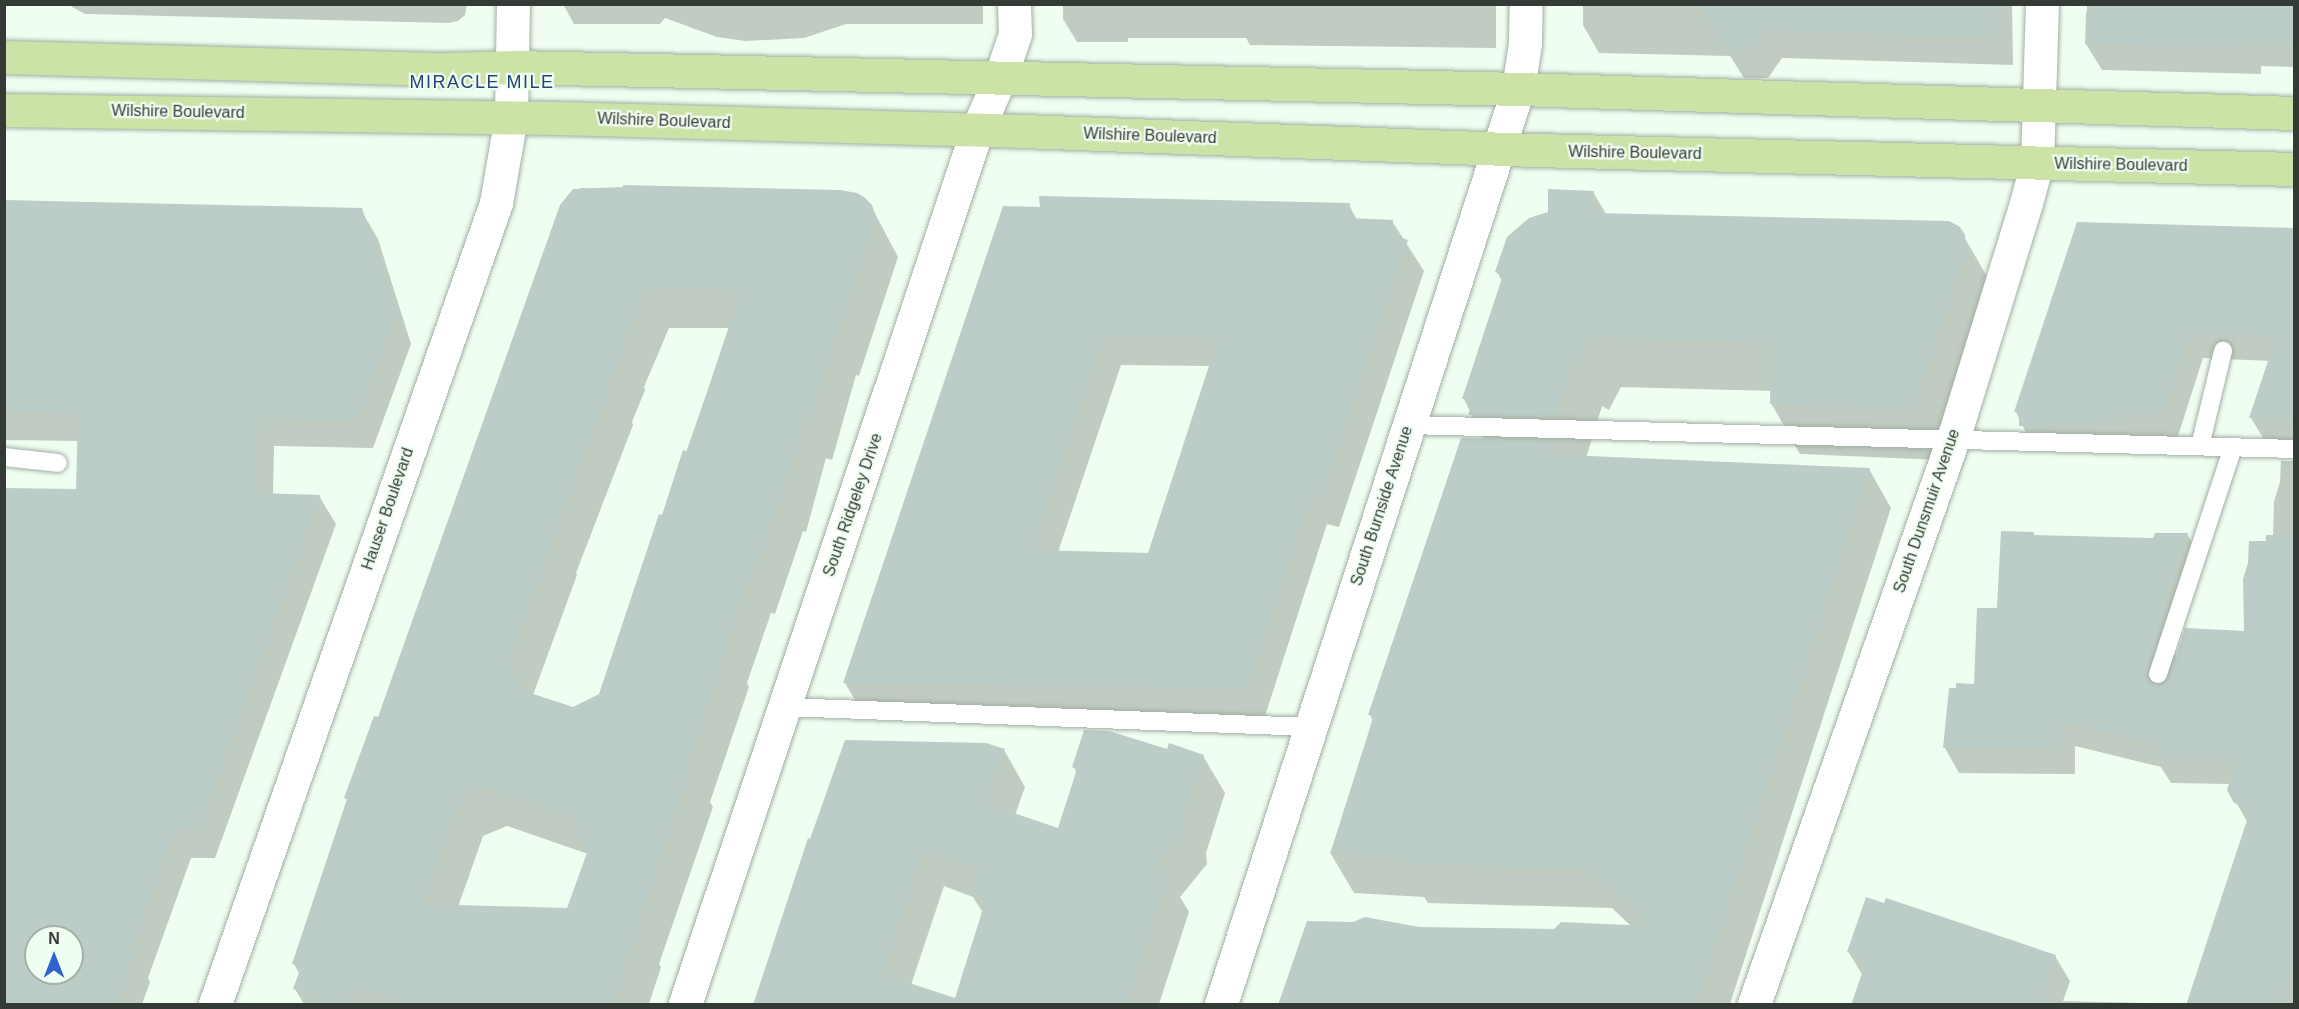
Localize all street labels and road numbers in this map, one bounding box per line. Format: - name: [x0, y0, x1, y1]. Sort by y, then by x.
- street label: Wilshire Boulevard: [111, 101, 245, 123]
- street label: Wilshire Boulevard: [597, 109, 731, 133]
- street label: Wilshire Boulevard: [1083, 124, 1217, 148]
- street label: Wilshire Boulevard: [1568, 142, 1702, 164]
- street label: Wilshire Boulevard: [2054, 154, 2188, 176]
- street label: South Burnside Avenue: [1347, 423, 1417, 589]
- street label: South Dunsmuir Avenue: [1890, 426, 1964, 596]
- street label: South Ridgeley Drive: [819, 431, 887, 579]
- street label: Hauser Boulevard: [358, 445, 418, 573]

